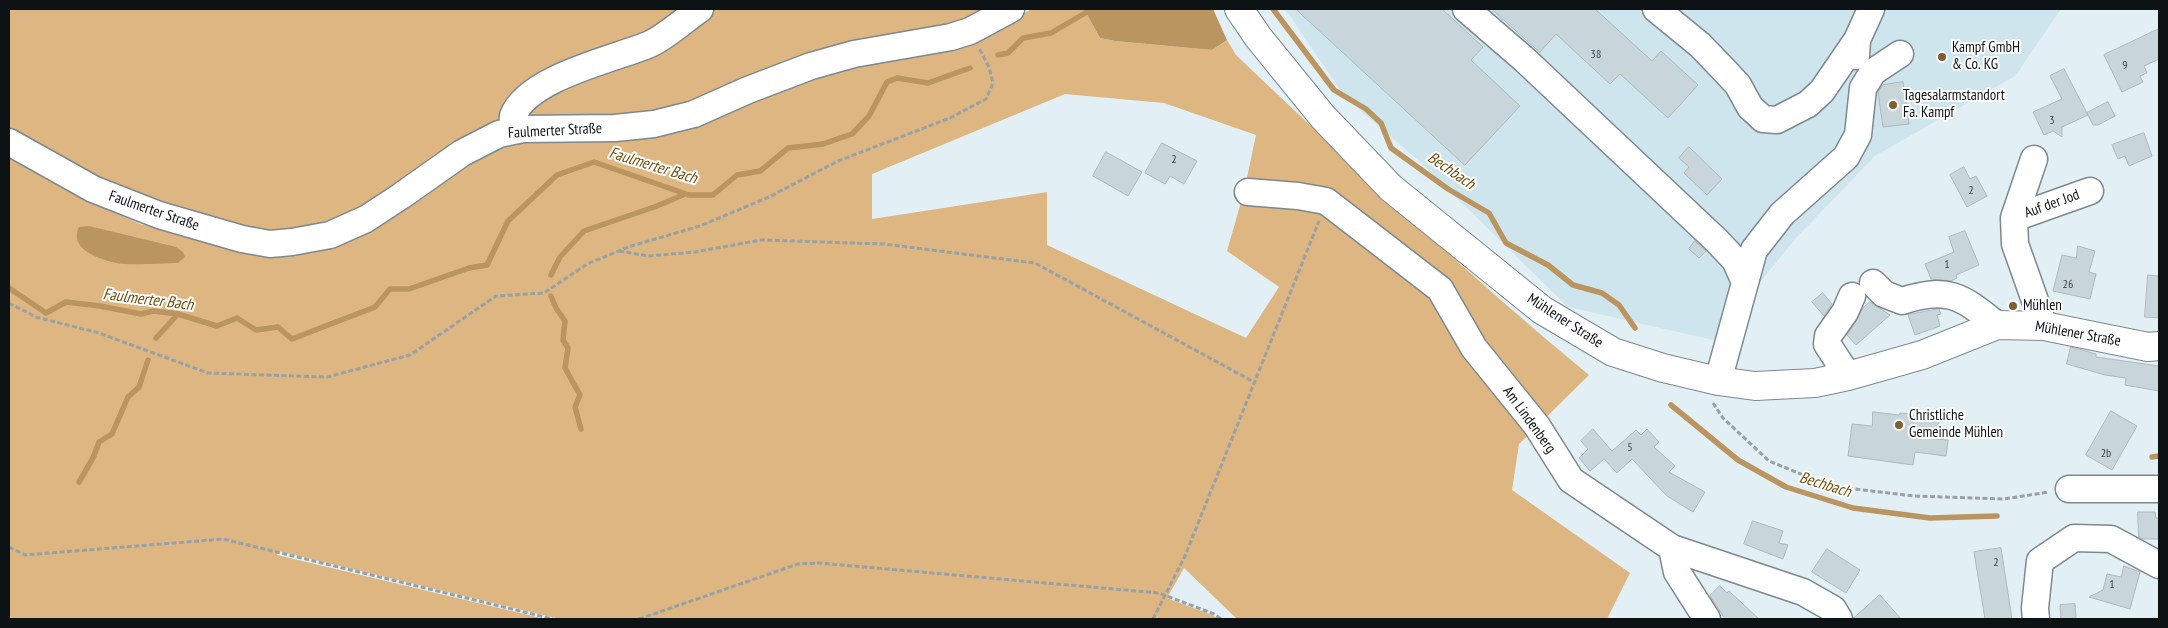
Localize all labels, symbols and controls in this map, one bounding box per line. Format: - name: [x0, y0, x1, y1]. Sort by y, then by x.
- place label: Kampf GmbH & Co. KG: [1952, 39, 2020, 74]
- house number: 38: [1591, 48, 1601, 62]
- marker: Kampf GmbH & Co. KG: [1936, 51, 1948, 63]
- house number: 9: [2122, 59, 2128, 73]
- place label: Tagesalarmstandort Fa. Kampf: [1903, 87, 2005, 122]
- marker: Tagesalarmstandort Fa. Kampf: [1887, 99, 1899, 111]
- house number: 3: [2049, 114, 2055, 128]
- street label: Faulmerter Straße: [507, 120, 603, 142]
- water label: Faulmerter Bach: [607, 144, 699, 188]
- water label: Bechbach: [1424, 148, 1478, 194]
- house number: 2: [1171, 153, 1177, 167]
- house number: 2: [1968, 184, 1974, 198]
- street label: Auf der Jod: [2022, 186, 2082, 222]
- street label: Faulmerter Straße: [106, 187, 202, 235]
- house number: 1: [1944, 258, 1950, 272]
- house number: 26: [2063, 278, 2073, 292]
- water label: Faulmerter Bach: [102, 285, 194, 315]
- street label: Mühlener Straße: [1524, 290, 1606, 352]
- place label: Mühlen: [2023, 297, 2062, 315]
- marker: Mühlen: [2007, 300, 2019, 312]
- street label: Mühlener Straße: [2034, 318, 2122, 350]
- street label: Am Lindenberg: [1499, 383, 1559, 457]
- place label: Christliche Gemeinde Mühlen: [1909, 407, 2003, 442]
- marker: Christliche Gemeinde Mühlen: [1893, 419, 1905, 431]
- house number: 5: [1627, 441, 1633, 455]
- house number: 2b: [2101, 447, 2111, 461]
- water label: Bechbach: [1797, 468, 1853, 502]
- house number: 2: [1993, 556, 1999, 570]
- house number: 1: [2109, 578, 2115, 592]

